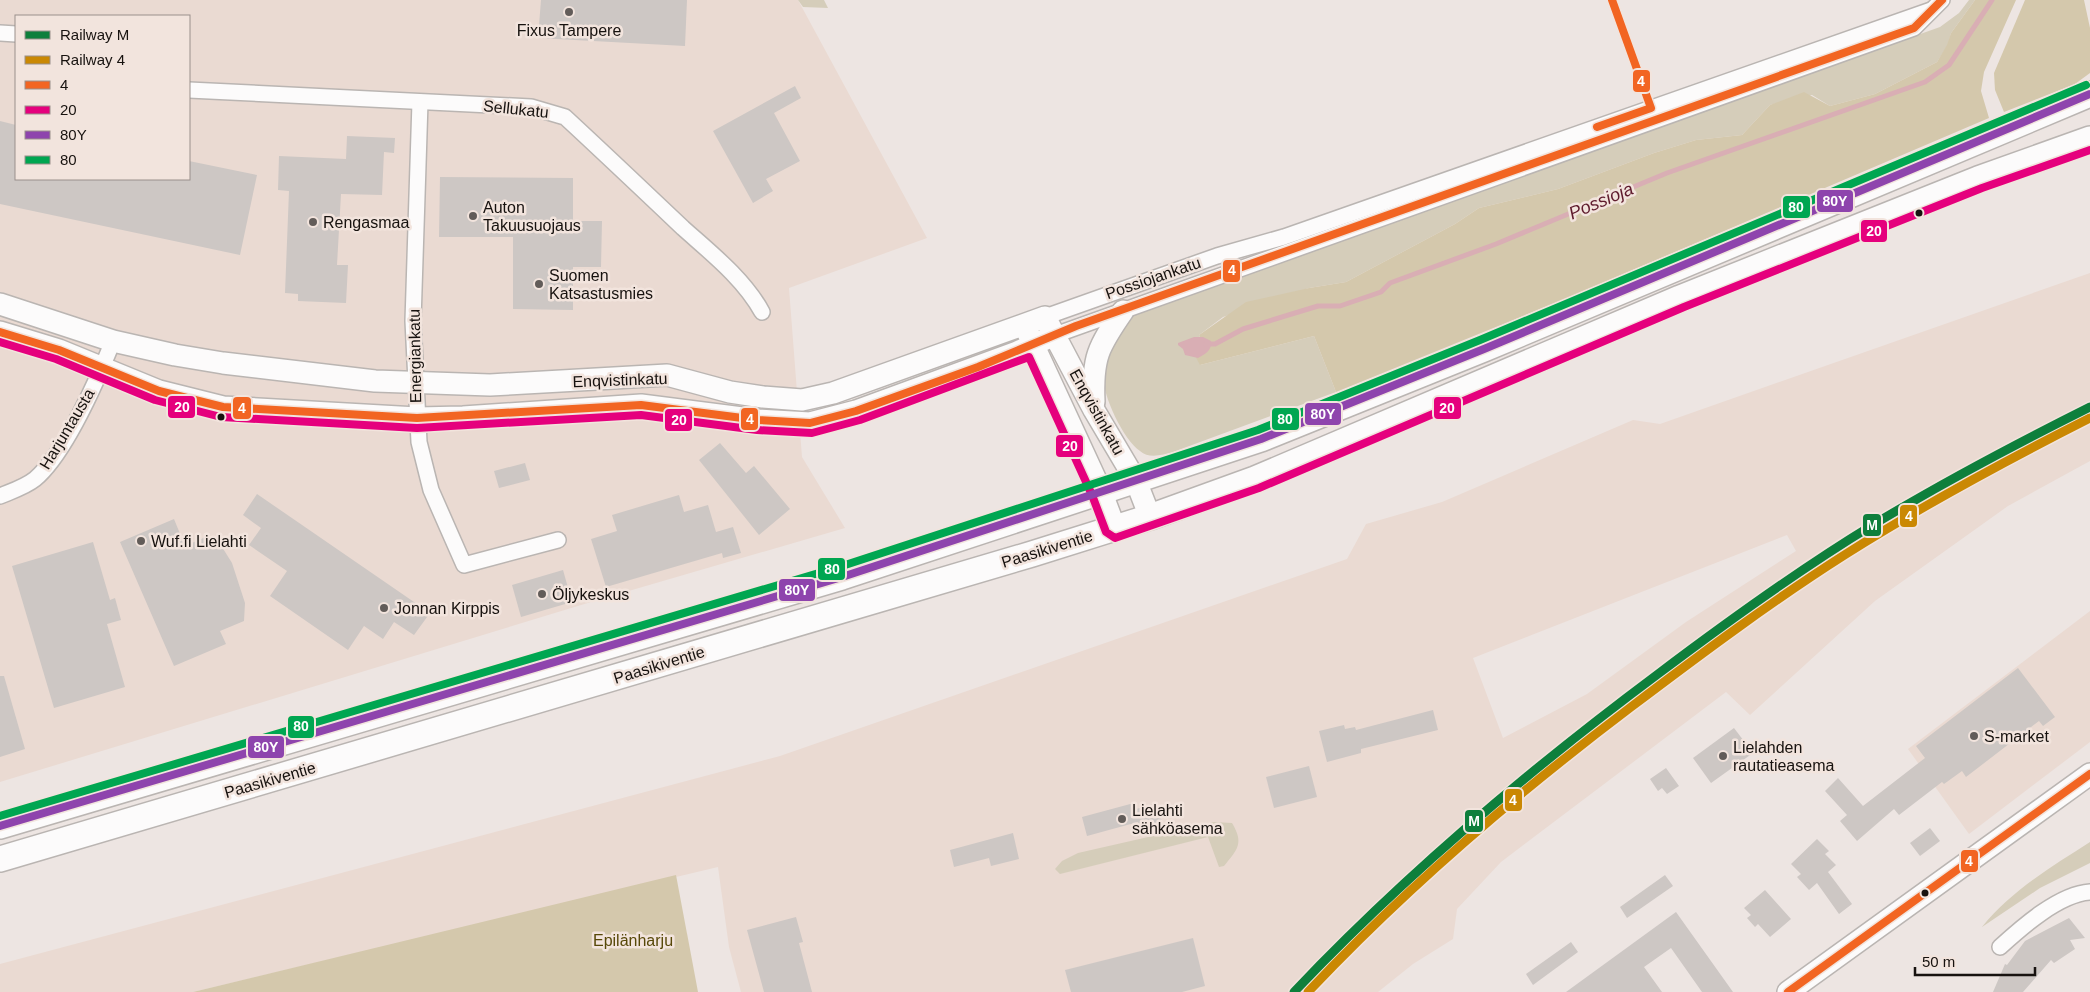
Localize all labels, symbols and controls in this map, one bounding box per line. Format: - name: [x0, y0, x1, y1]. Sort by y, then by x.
- marker: Fixus Tampere: [563, 6, 575, 18]
- legend: [15, 15, 190, 180]
- place label: Fixus Tampere: [517, 22, 621, 39]
- text: Railway M: [60, 26, 129, 43]
- text: Railway 4: [60, 51, 125, 68]
- line badge: 4: [1632, 69, 1651, 93]
- text: 4: [1637, 73, 1645, 89]
- text: 4: [60, 76, 68, 93]
- street label: Sellukatu: [482, 97, 550, 121]
- text: 20: [60, 101, 77, 118]
- text: 80Y: [60, 126, 87, 143]
- text: 80: [60, 151, 77, 168]
- water label: Possioja: [1566, 179, 1636, 223]
- line badge: 80Y: [1816, 189, 1854, 213]
- text: 80Y: [1823, 193, 1848, 209]
- line badge: 80: [1782, 195, 1811, 219]
- place label: Auton Takuusuojaus: [483, 199, 581, 234]
- text: 80: [1788, 199, 1804, 215]
- unlabelled marker: [1914, 208, 1924, 218]
- marker: Auton Takuusuojaus: [467, 210, 479, 222]
- place label: Rengasmaa: [323, 214, 409, 231]
- marker: Rengasmaa: [307, 216, 319, 228]
- line badge: 20: [1860, 219, 1888, 243]
- text: 20: [1866, 223, 1882, 239]
- street label: Possiojankatu: [1103, 254, 1203, 302]
- line badge: 4: [1222, 259, 1241, 283]
- text: 4: [1228, 262, 1236, 278]
- place label: Suomen Katsastusmies: [549, 267, 653, 302]
- marker: Suomen Katsastusmies: [533, 278, 545, 290]
- street label: Energiankatu: [406, 309, 424, 403]
- street label: Enqvistinkatu: [1066, 366, 1128, 458]
- street label: Enqvistinkatu: [572, 370, 668, 390]
- street label: Harjuntausta: [36, 386, 98, 472]
- line badge: 20: [167, 395, 196, 419]
- line badge: 4: [232, 396, 252, 420]
- line badge: 20: [1433, 396, 1462, 420]
- text: 20: [174, 399, 190, 415]
- text: 4: [238, 400, 246, 416]
- text: 20: [1439, 400, 1455, 416]
- line badge: 80Y: [1304, 402, 1342, 426]
- text: 80Y: [1311, 406, 1336, 422]
- line badge: 4: [740, 407, 759, 431]
- line badge: 80: [1271, 407, 1300, 431]
- line badge: 20: [664, 408, 693, 432]
- text: 4: [746, 411, 754, 427]
- text: 80: [1277, 411, 1293, 427]
- unlabelled marker: [216, 412, 226, 422]
- text: 20: [671, 412, 687, 428]
- line badge: 20: [1055, 434, 1084, 458]
- text: 20: [1062, 438, 1078, 454]
- line badge: 4: [1899, 504, 1918, 528]
- text: 4: [1905, 508, 1913, 524]
- line badge: M: [1862, 513, 1882, 537]
- text: M: [1866, 517, 1878, 533]
- street label: Paasikiventie: [999, 527, 1095, 571]
- place label: Wuf.fi Lielahti: [151, 533, 247, 550]
- marker: Wuf.fi Lielahti: [135, 535, 147, 547]
- line badge: 80: [817, 557, 846, 581]
- text: 80: [824, 561, 840, 577]
- line badge: 80Y: [778, 578, 816, 602]
- text: 80Y: [785, 582, 810, 598]
- place label: Öljykeskus: [552, 586, 629, 603]
- marker: Öljykeskus: [536, 588, 548, 600]
- place label: Jonnan Kirppis: [394, 600, 500, 617]
- marker: Jonnan Kirppis: [378, 602, 390, 614]
- street label: Paasikiventie: [611, 643, 707, 687]
- line badge: 80: [287, 715, 315, 739]
- text: 80: [293, 718, 309, 734]
- place label: S-market: [1984, 728, 2049, 745]
- marker: S-market: [1968, 730, 1980, 742]
- line badge: 80Y: [247, 735, 285, 759]
- text: 80Y: [254, 739, 279, 755]
- place label: Lielahden rautatieasema: [1733, 739, 1834, 774]
- marker: Lielahden rautatieasema: [1717, 750, 1729, 762]
- street label: Paasikiventie: [222, 759, 318, 801]
- line badge: 4: [1504, 788, 1523, 812]
- text: 4: [1509, 792, 1517, 808]
- place label: Lielahti sähköasema: [1132, 802, 1223, 837]
- line badge: M: [1464, 809, 1484, 833]
- marker: Lielahti sähköasema: [1116, 813, 1128, 825]
- text: M: [1468, 813, 1480, 829]
- line badge: 4: [1960, 849, 1979, 873]
- text: 4: [1965, 853, 1973, 869]
- unlabelled marker: [1920, 888, 1930, 898]
- park label: Epilänharju: [593, 932, 673, 949]
- scale bar: [1915, 944, 2035, 976]
- text: 50 m: [1922, 953, 1955, 970]

